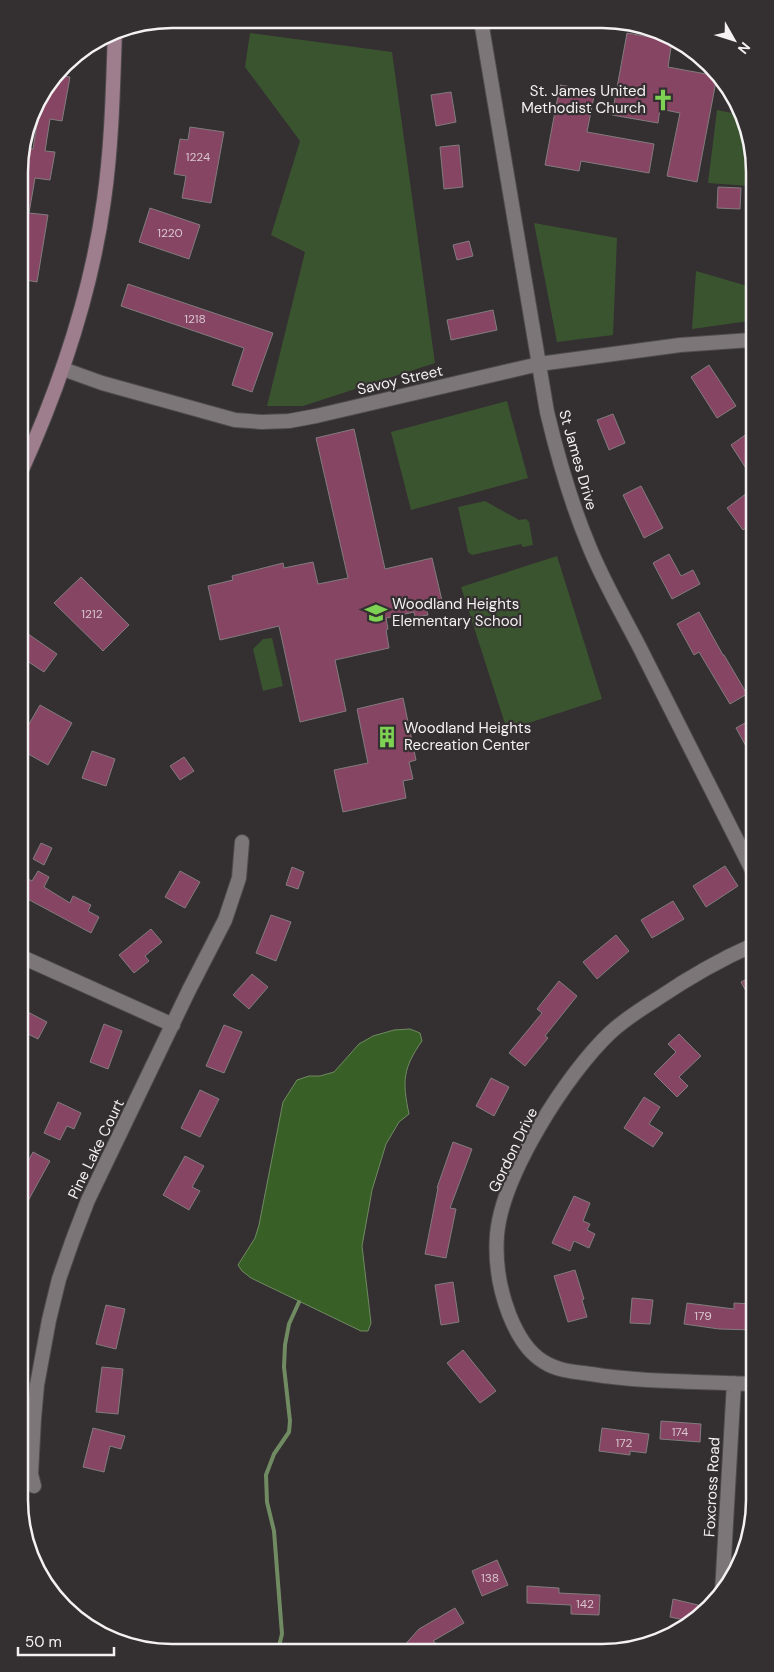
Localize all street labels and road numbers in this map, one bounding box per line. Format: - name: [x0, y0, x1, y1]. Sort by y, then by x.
- street label: Savoy Street: [355, 360, 445, 400]
- street label: St James Drive: [554, 408, 602, 512]
- street label: Pine Lake Court: [63, 1096, 129, 1202]
- street label: Gordon Drive: [484, 1104, 542, 1196]
- street label: Foxcross Road: [699, 1436, 725, 1538]

